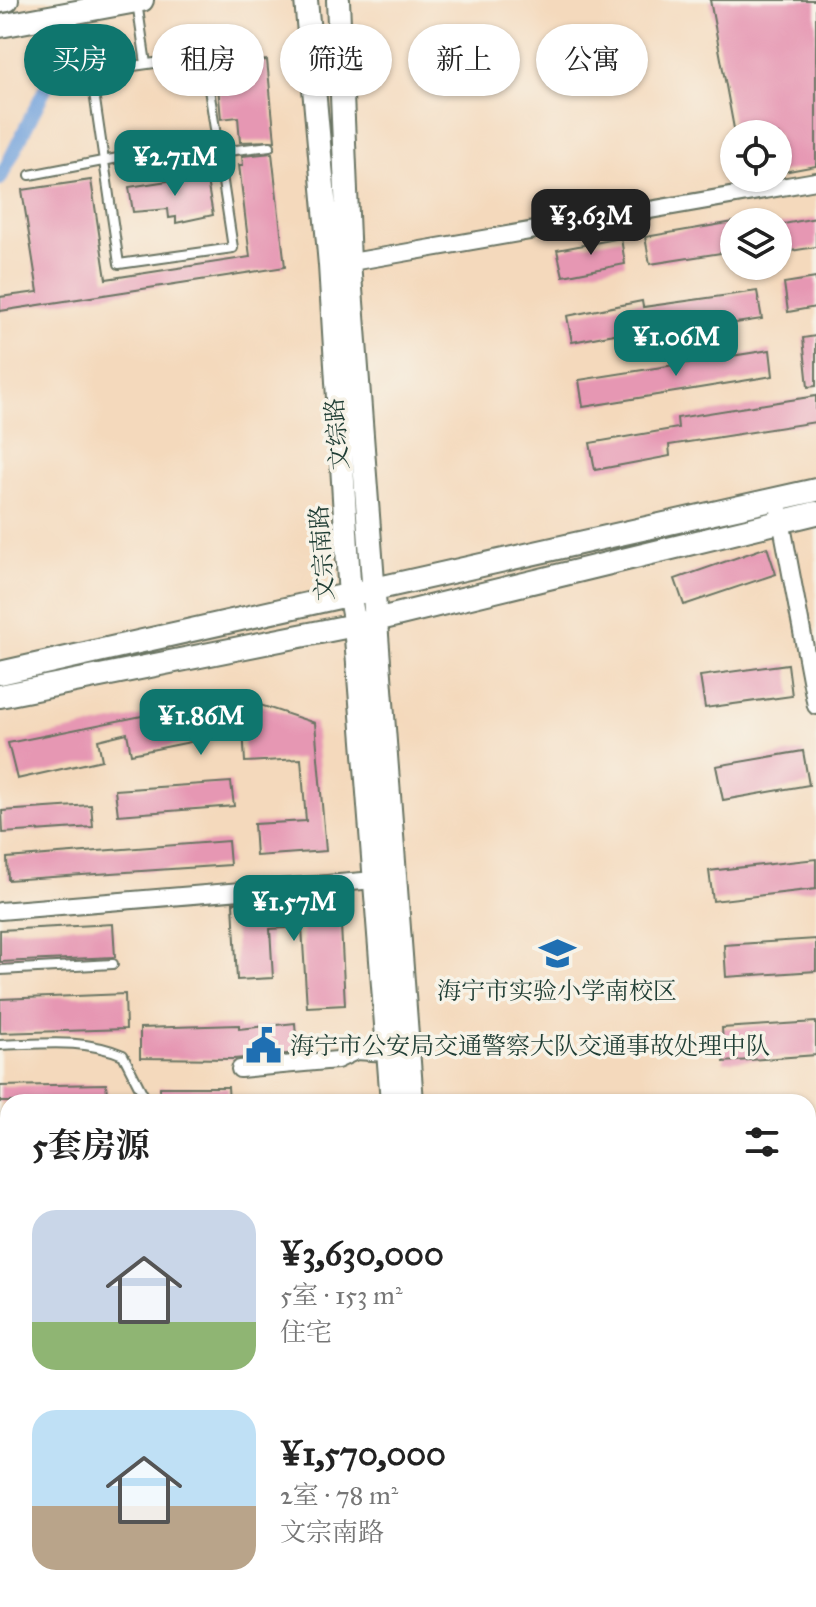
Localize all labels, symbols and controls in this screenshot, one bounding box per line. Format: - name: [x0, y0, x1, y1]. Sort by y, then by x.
- chip: 买房: [24, 24, 136, 96]
- chip: 租房: [152, 24, 264, 96]
- chip: 筛选: [280, 24, 392, 96]
- chip: 新上: [408, 24, 520, 96]
- chip: 公寓: [536, 24, 648, 96]
- map controls: [720, 120, 792, 280]
- button: locate: [720, 120, 792, 192]
- pin: ¥2.71M: [110, 130, 240, 198]
- text: ¥2.71M: [132, 140, 218, 172]
- pin: ¥3.63M: [526, 189, 656, 257]
- text: ¥3.63M: [549, 199, 633, 231]
- button: layers: [720, 208, 792, 280]
- pin: ¥1.06M: [611, 310, 741, 378]
- text: ¥1.06M: [632, 320, 720, 352]
- street label: 文综路: [319, 397, 355, 471]
- street label: 文宗南路: [304, 504, 340, 602]
- pin: ¥1.86M: [136, 689, 266, 757]
- text: ¥1.86M: [158, 699, 244, 731]
- pin: ¥1.57M: [229, 875, 359, 943]
- text: ¥1.57M: [251, 885, 337, 917]
- school or university icon: 海宁市实验小学南校区: [538, 935, 576, 973]
- place label: 海宁市实验小学南校区: [437, 976, 677, 1006]
- public building icon: 海宁市公安局交通警察大队交通事故处理中队: [245, 1027, 283, 1065]
- place label: 海宁市公安局交通警察大队交通事故处理中队: [290, 1031, 770, 1061]
- icon: filters: [740, 1120, 784, 1164]
- text: 5套房源: [32, 1125, 150, 1166]
- text: ¥3,630,000: [280, 1233, 444, 1274]
- icon: home: [96, 1242, 192, 1338]
- text: 5室 · 153 m²: [280, 1279, 403, 1311]
- text: 住宅: [280, 1316, 332, 1348]
- text: ¥1,570,000: [280, 1433, 446, 1474]
- icon: home: [96, 1442, 192, 1538]
- text: 2室 · 78 m²: [280, 1479, 398, 1511]
- text: 文宗南路: [280, 1516, 384, 1548]

